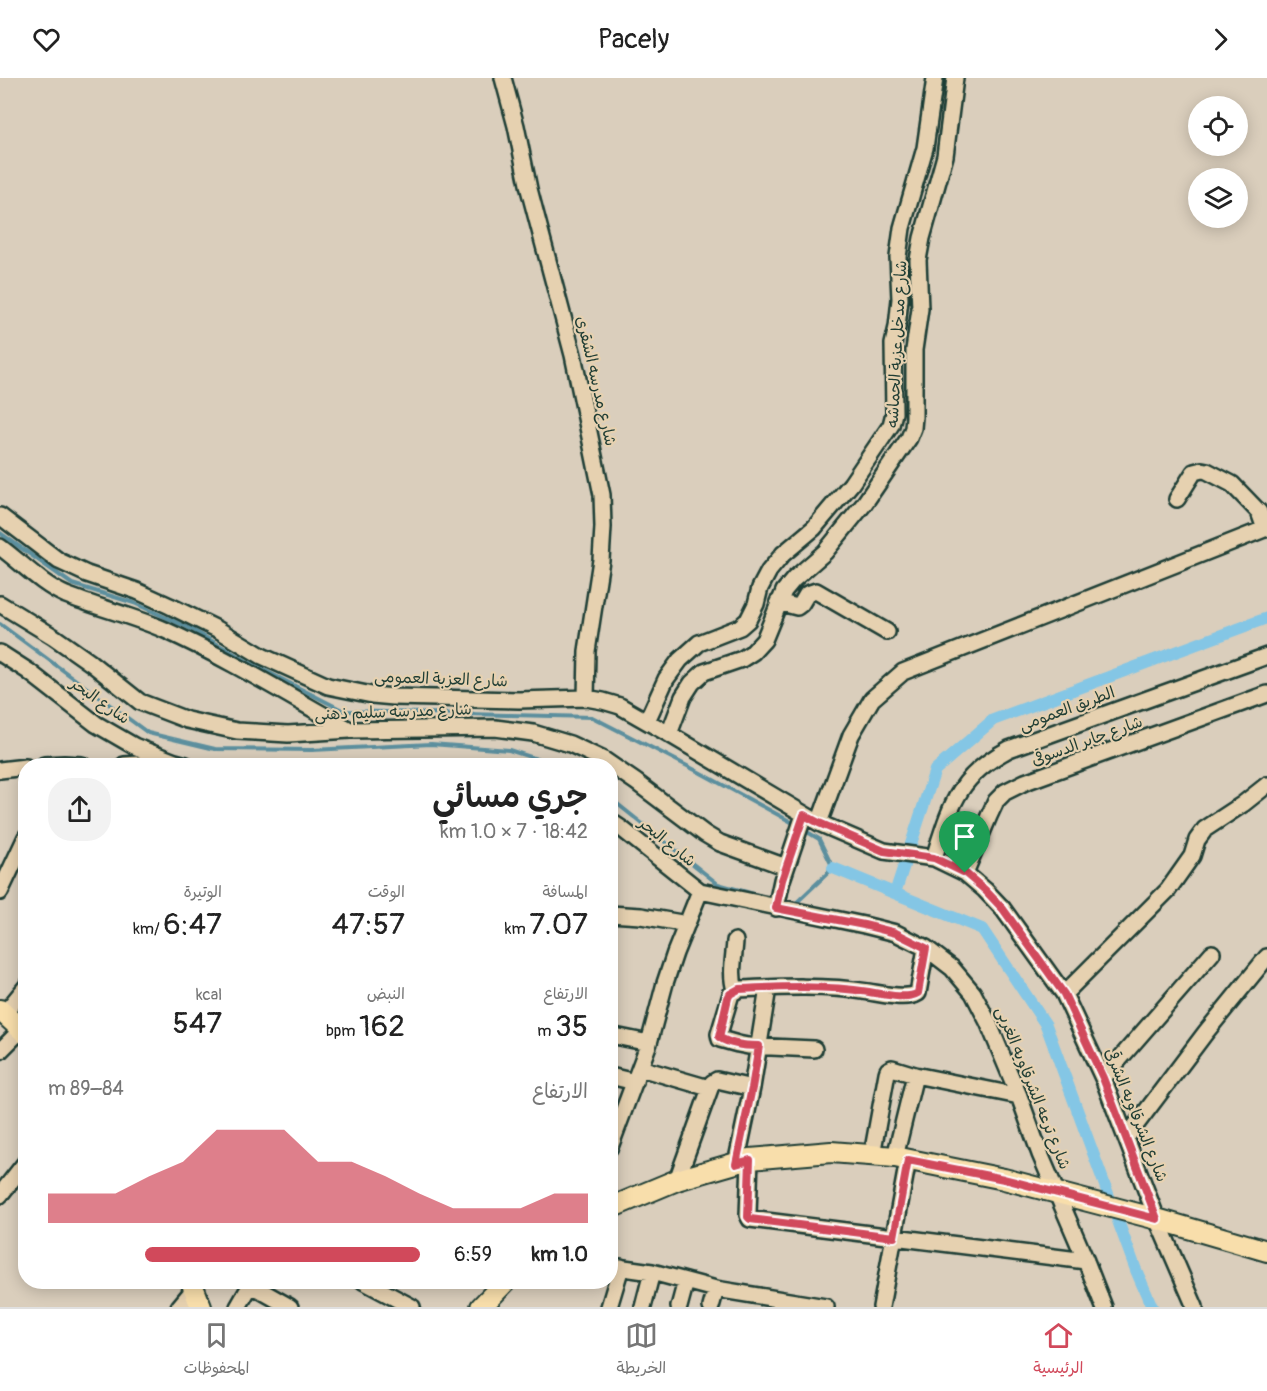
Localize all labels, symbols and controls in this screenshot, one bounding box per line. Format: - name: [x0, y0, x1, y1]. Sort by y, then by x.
- icon: heart: [30, 23, 63, 56]
- text: Pacely: [598, 23, 669, 56]
- icon: forward: [1204, 23, 1237, 56]
- map controls: [1188, 96, 1248, 228]
- button: locate: [1188, 96, 1248, 156]
- button: layers: [1188, 168, 1248, 228]
- street label: شارع مدخل عزبة الحماشه: [883, 260, 912, 428]
- street label: شارع مدرسه الشقرى: [570, 314, 621, 448]
- street label: شارع العزبة العمومى: [374, 667, 508, 692]
- street label: شارع البحر: [64, 672, 134, 730]
- street label: الطريق العمومى: [1016, 682, 1118, 736]
- street label: شارع مدرسه سليم ذهنى: [314, 699, 472, 727]
- street label: شارع جابر الدسوقى: [1028, 711, 1146, 771]
- text: جري مسائي: [432, 776, 588, 817]
- button: share: [48, 778, 111, 841]
- pin: [939, 811, 990, 873]
- street label: شارع البحر: [632, 812, 700, 872]
- text: 18:42 · 7 × 1.0 km: [440, 819, 588, 844]
- icon: arrive: [948, 820, 981, 853]
- text: الوتيرة: [183, 882, 222, 902]
- text: الوقت: [368, 882, 405, 902]
- text: المسافة: [542, 882, 588, 902]
- text: 6:47: [163, 906, 222, 943]
- text: 47:57: [332, 906, 405, 943]
- text: 7.07: [529, 906, 588, 943]
- text: /km: [133, 919, 163, 939]
- text: km: [505, 919, 529, 939]
- text: النبض: [367, 984, 405, 1004]
- text: الارتفاع: [543, 984, 588, 1004]
- text: kcal: [196, 985, 222, 1005]
- street label: شارع ترعه الشرقاويه الغربى: [990, 1004, 1075, 1173]
- text: 547: [172, 1005, 222, 1042]
- text: 162: [359, 1008, 405, 1045]
- text: 35: [555, 1008, 588, 1045]
- text: bpm: [326, 1021, 359, 1041]
- text: m: [537, 1021, 555, 1041]
- street label: شارع الشرقاويه الشرقى: [1099, 1045, 1173, 1185]
- text: 84–89 m: [48, 1076, 124, 1101]
- text: الارتفاع: [532, 1079, 588, 1104]
- text: 6:59: [454, 1242, 492, 1267]
- text: 1.0 km: [532, 1242, 588, 1267]
- tab: المحفوظات: [184, 1319, 249, 1382]
- tab: الخريطة: [616, 1319, 666, 1382]
- tab: الرئيسية: [1033, 1319, 1084, 1382]

